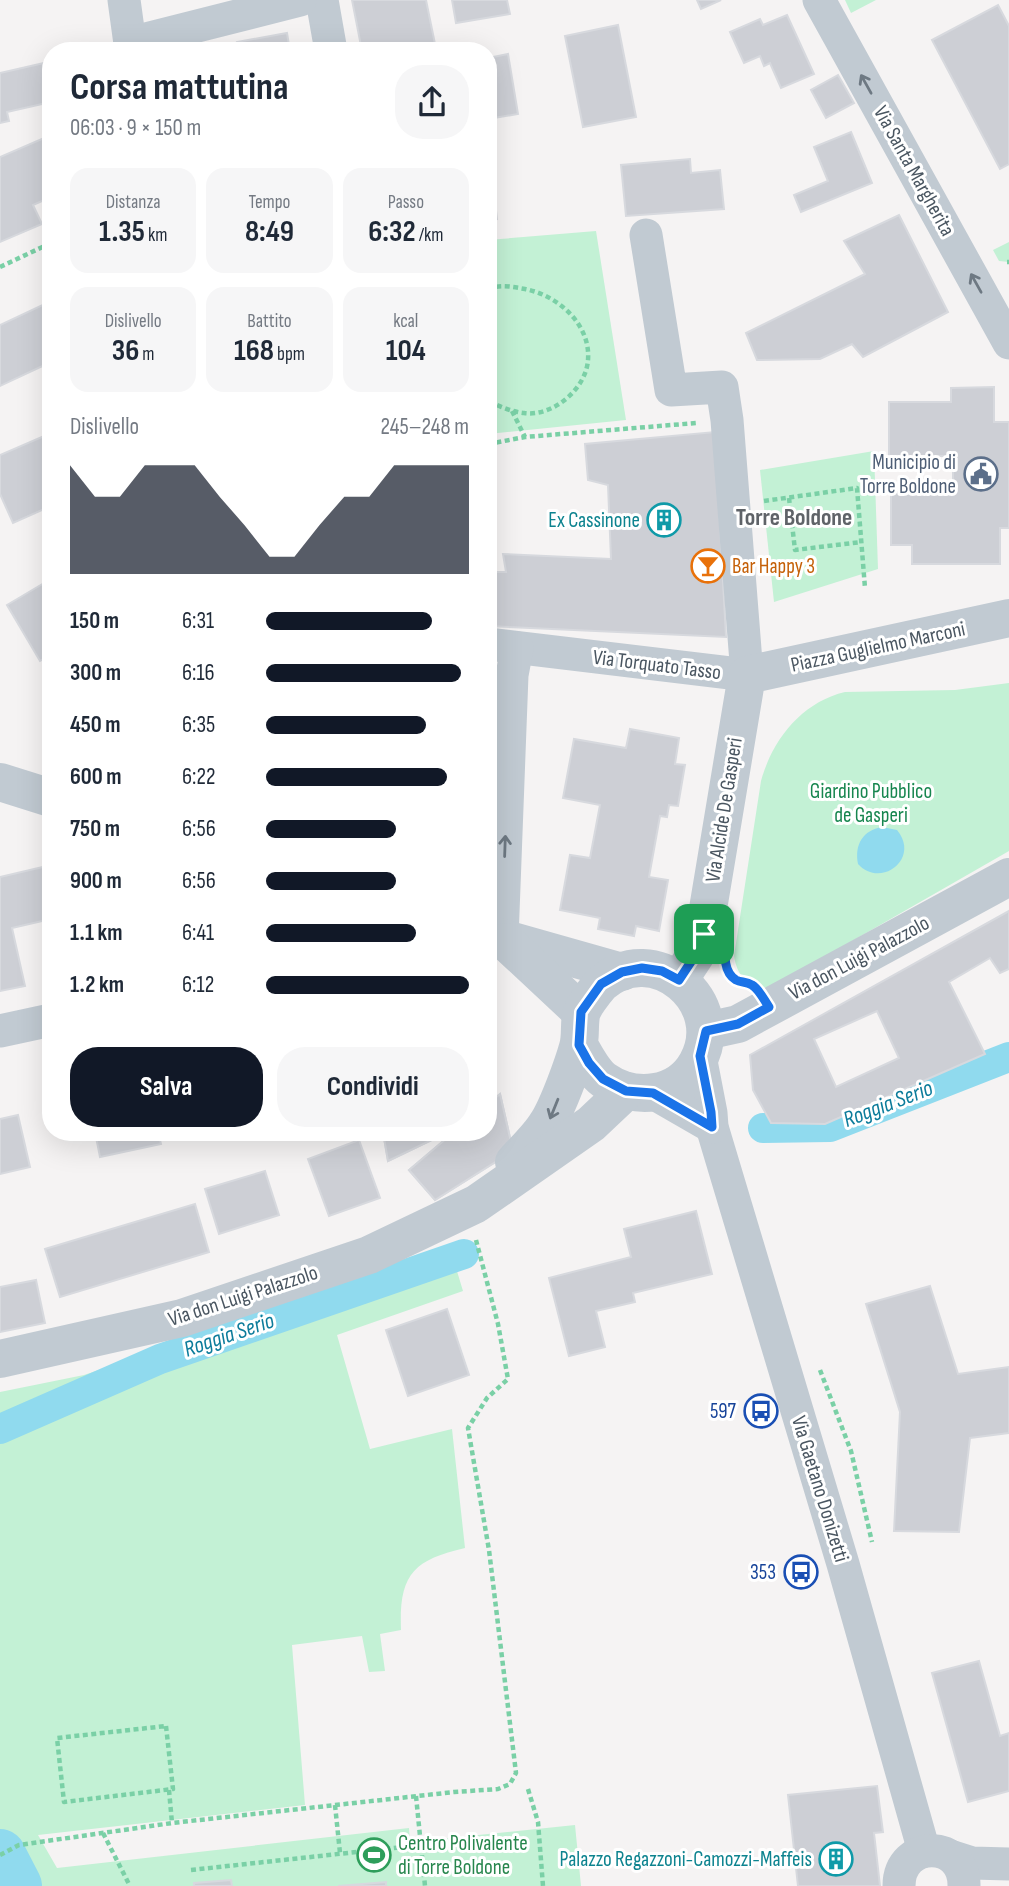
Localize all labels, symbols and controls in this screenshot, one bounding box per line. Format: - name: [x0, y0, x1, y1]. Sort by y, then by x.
- text: Corsa mattutina: [70, 65, 288, 110]
- button: share: [395, 65, 469, 139]
- one-way arrow: [859, 74, 872, 95]
- street label: Via Santa Margherita: [868, 102, 960, 240]
- text: 06:03 · 9 × 150 m: [70, 114, 201, 142]
- text: Distanza: [106, 191, 161, 214]
- text: Tempo: [248, 191, 291, 214]
- text: Passo: [388, 191, 424, 214]
- text: 1.35: [99, 214, 145, 250]
- text: 8:49: [245, 214, 294, 250]
- text: 6:32: [368, 214, 416, 250]
- text: km: [145, 224, 167, 247]
- text: /km: [416, 224, 443, 247]
- one-way arrow: [969, 273, 982, 294]
- text: Dislivello: [105, 310, 162, 333]
- text: Battito: [247, 310, 292, 333]
- text: kcal: [393, 310, 418, 333]
- text: 36: [112, 333, 139, 369]
- text: 168: [234, 333, 274, 369]
- text: 104: [386, 333, 426, 369]
- text: m: [139, 343, 155, 366]
- text: bpm: [274, 343, 305, 366]
- text: Dislivello: [70, 413, 139, 441]
- text: 245–248 m: [380, 413, 469, 441]
- place label: Municipio di Torre Boldone: [860, 450, 956, 499]
- public building icon: Municipio di Torre Boldone: [962, 455, 1000, 493]
- building icon: Ex Cassinone: [645, 501, 683, 539]
- district label: Torre Boldone: [736, 503, 852, 532]
- place label: Ex Cassinone: [548, 508, 640, 533]
- bar icon: Bar Happy 3: [689, 547, 727, 585]
- place label: Bar Happy 3: [732, 554, 815, 579]
- text: 150 m: [70, 607, 119, 635]
- text: 6:31: [182, 607, 214, 635]
- street label: Piazza Guglielmo Marconi: [789, 616, 967, 678]
- street label: Via Torquato Tasso: [591, 645, 723, 685]
- text: 300 m: [70, 659, 121, 687]
- text: 6:16: [182, 659, 215, 687]
- text: 450 m: [70, 711, 121, 739]
- text: 6:35: [182, 711, 215, 739]
- street label: Via Alcide De Gasperi: [700, 736, 748, 884]
- text: 600 m: [70, 763, 122, 791]
- text: 6:22: [182, 763, 215, 791]
- park label: Giardino Pubblico de Gasperi: [810, 779, 932, 828]
- text: 750 m: [70, 815, 120, 843]
- text: 6:56: [182, 815, 216, 843]
- one-way arrow: [499, 835, 512, 858]
- text: 900 m: [70, 867, 122, 895]
- text: 6:56: [182, 867, 216, 895]
- pin: [674, 904, 734, 964]
- street label: Via don Luigi Palazzolo: [785, 910, 933, 1006]
- icon: arrive: [685, 915, 723, 953]
- text: 1.1 km: [70, 919, 123, 947]
- text: 6:41: [182, 919, 214, 947]
- text: 1.2 km: [70, 971, 124, 999]
- text: 6:12: [182, 971, 214, 999]
- button: Salva: [70, 1047, 263, 1127]
- button: Condividi: [277, 1047, 469, 1127]
- water label: Roggia Serio: [839, 1074, 937, 1134]
- one-way arrow: [546, 1097, 559, 1119]
- street label: Via don Luigi Palazzolo: [165, 1260, 321, 1332]
- water label: Roggia Serio: [180, 1306, 279, 1364]
- bus stop icon: 597: [742, 1392, 780, 1430]
- place label: 597: [710, 1399, 737, 1424]
- street label: Via Gaetano Donizetti: [786, 1413, 854, 1565]
- bus stop icon: 353: [782, 1553, 820, 1591]
- place label: 353: [750, 1560, 776, 1585]
- place label: Centro Polivalente di Torre Boldone: [398, 1831, 528, 1880]
- sports icon: Centro Polivalente di Torre Boldone: [355, 1836, 393, 1874]
- building icon: Palazzo Regazzoni-Camozzi-Maffeis: [817, 1840, 855, 1878]
- place label: Palazzo Regazzoni-Camozzi-Maffeis: [560, 1847, 812, 1872]

